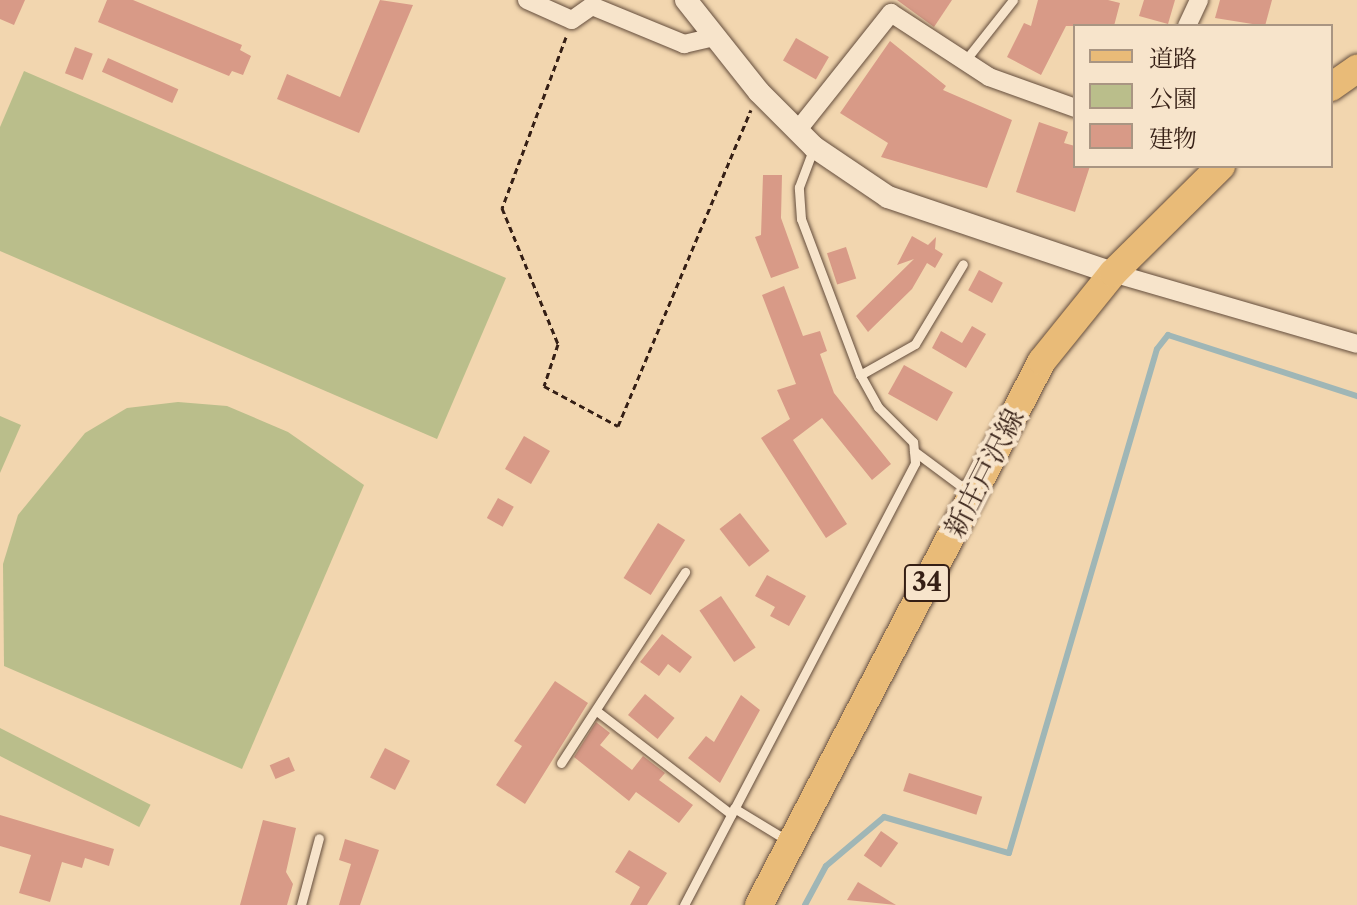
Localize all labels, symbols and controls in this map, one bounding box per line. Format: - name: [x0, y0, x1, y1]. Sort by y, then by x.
- legend: [1073, 24, 1333, 168]
- text: 道路: [1149, 44, 1197, 73]
- text: 公園: [1149, 84, 1197, 113]
- text: 建物: [1149, 124, 1197, 153]
- street label: 新庄戸沢線: [937, 403, 1031, 543]
- road number: 34: [903, 561, 951, 605]

